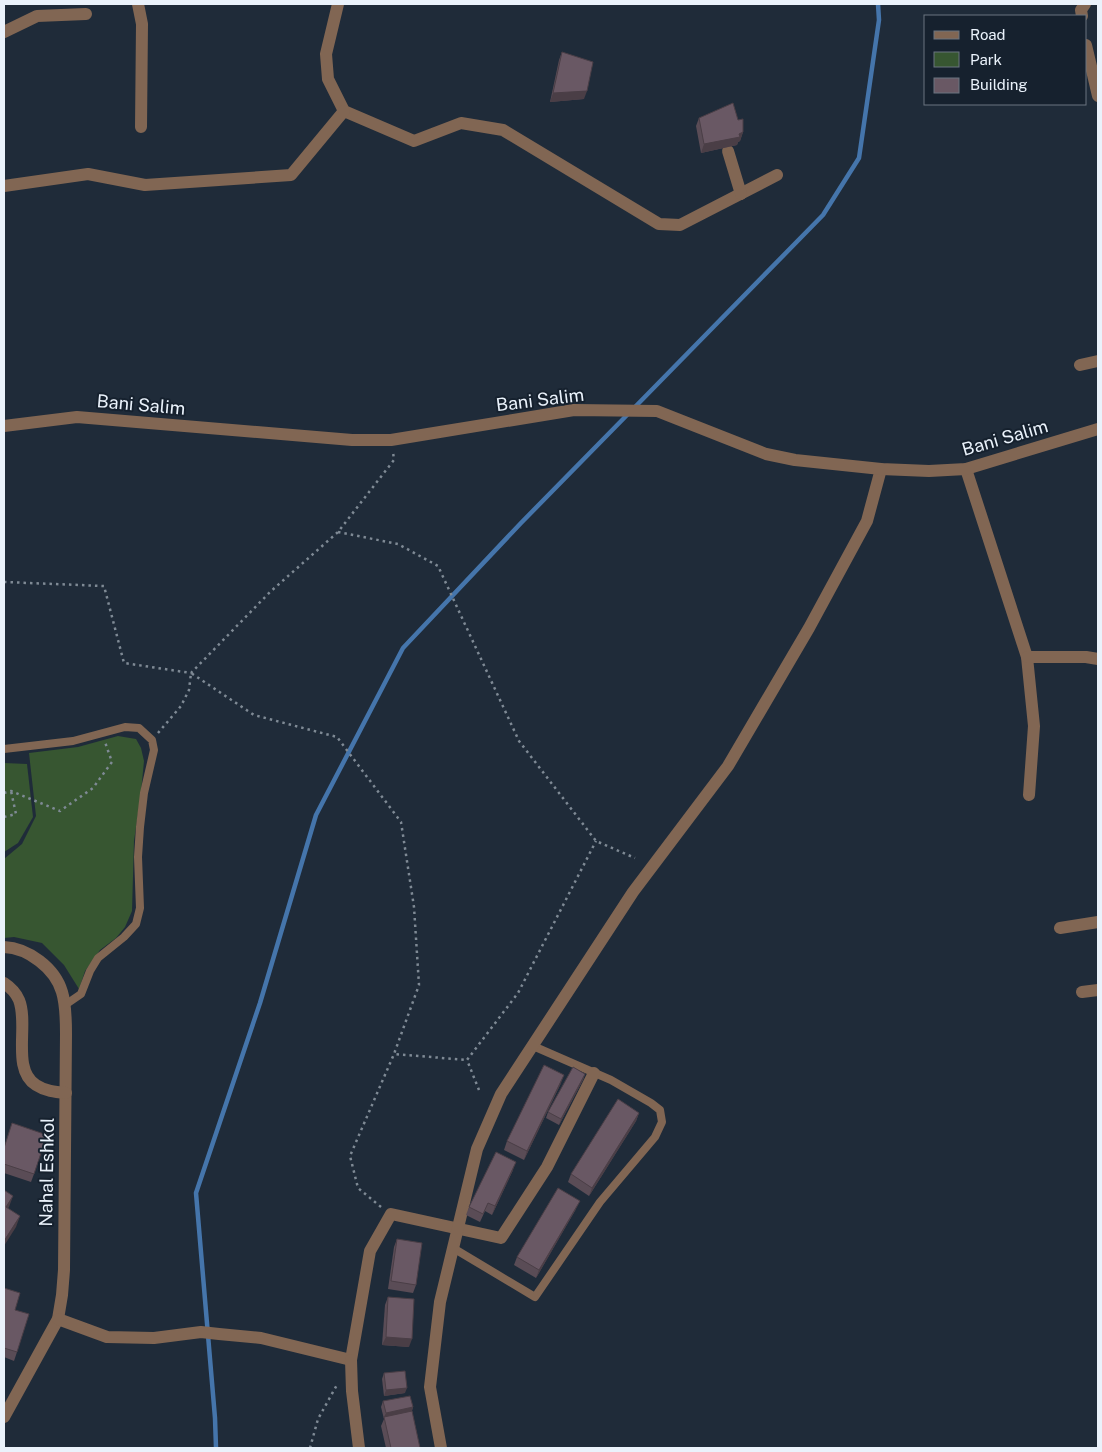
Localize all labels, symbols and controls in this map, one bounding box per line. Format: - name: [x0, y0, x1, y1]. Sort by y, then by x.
- legend: [924, 15, 1087, 105]
- text: Road: [970, 26, 1006, 43]
- text: Park: [970, 51, 1002, 68]
- text: Building: [970, 76, 1028, 93]
- street label: Bani Salim: [495, 384, 585, 415]
- street label: Bani Salim: [96, 390, 186, 419]
- street label: Bani Salim: [959, 415, 1050, 460]
- street label: Nahal Eshkol: [35, 1117, 58, 1227]

